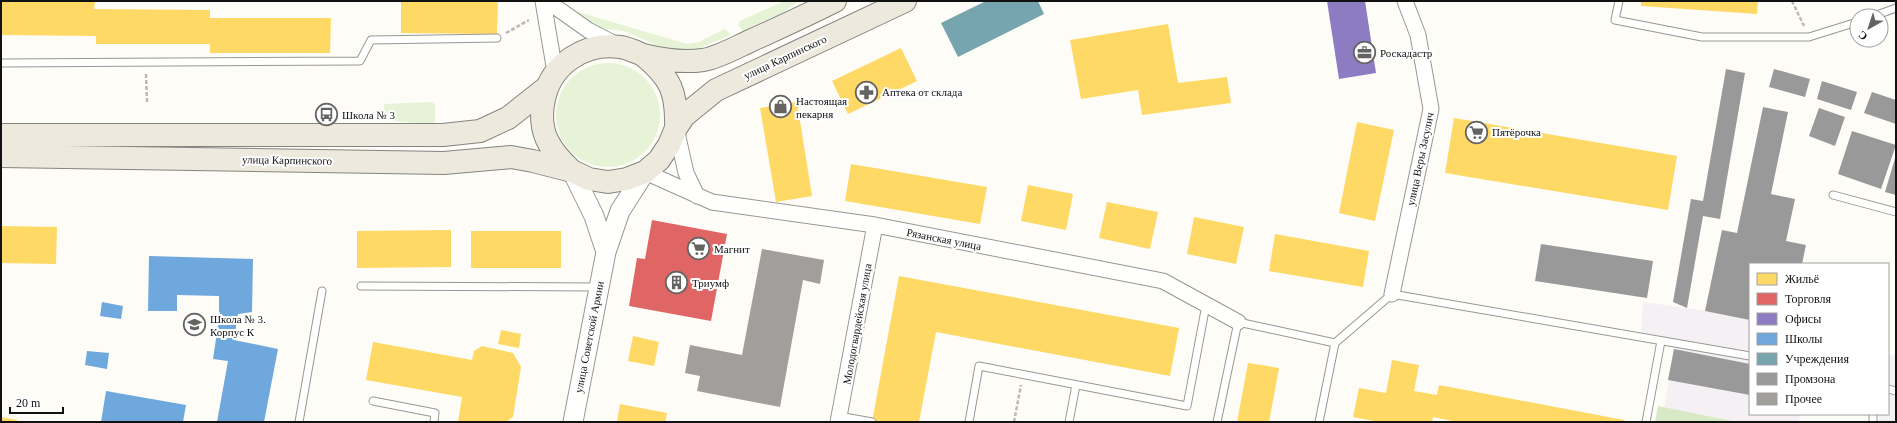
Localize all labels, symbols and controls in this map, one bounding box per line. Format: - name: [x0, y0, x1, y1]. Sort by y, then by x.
- north arrow: [1849, 8, 1889, 48]
- text: С: [1856, 29, 1870, 43]
- street label: улица Карпинского: [742, 32, 829, 81]
- office icon: Роскадастр: [1351, 40, 1377, 66]
- place label: Роскадастр: [1380, 47, 1433, 59]
- pharmacy icon: Аптека от склада: [853, 79, 879, 105]
- place label: Аптека от склада: [882, 86, 962, 98]
- shop icon: Настоящая пекарня: [767, 94, 793, 120]
- place label: Настоящая пекарня: [796, 95, 847, 120]
- bus stop icon: Школа № 3: [314, 102, 340, 128]
- place label: Школа № 3: [342, 109, 396, 121]
- street label: улица Веры Засулич: [1404, 111, 1436, 207]
- supermarket icon: Пятёрочка: [1463, 119, 1489, 145]
- place label: Пятёрочка: [1492, 126, 1541, 138]
- street label: улица Карпинского: [242, 153, 333, 167]
- street label: Рязанская улица: [906, 226, 982, 252]
- supermarket icon: Магнит: [685, 236, 711, 262]
- place label: Магнит: [714, 243, 750, 255]
- street label: Молодогвардейская улица: [840, 262, 874, 385]
- legend: [1749, 263, 1889, 415]
- building icon: Триумф: [663, 270, 689, 296]
- text: Жильё: [1785, 272, 1819, 286]
- place label: Триумф: [692, 277, 729, 289]
- street label: улица Советской Армии: [572, 280, 606, 394]
- text: Торговля: [1785, 292, 1832, 306]
- school or university icon: Школа № 3. Корпус К: [182, 312, 208, 338]
- text: Офисы: [1785, 312, 1821, 326]
- place label: Школа № 3. Корпус К: [210, 313, 266, 338]
- text: Школы: [1785, 332, 1822, 346]
- text: Учреждения: [1785, 352, 1849, 366]
- text: Промзона: [1785, 372, 1836, 386]
- scale bar: [10, 389, 63, 415]
- text: Прочее: [1785, 392, 1822, 406]
- text: 20 m: [16, 396, 41, 410]

